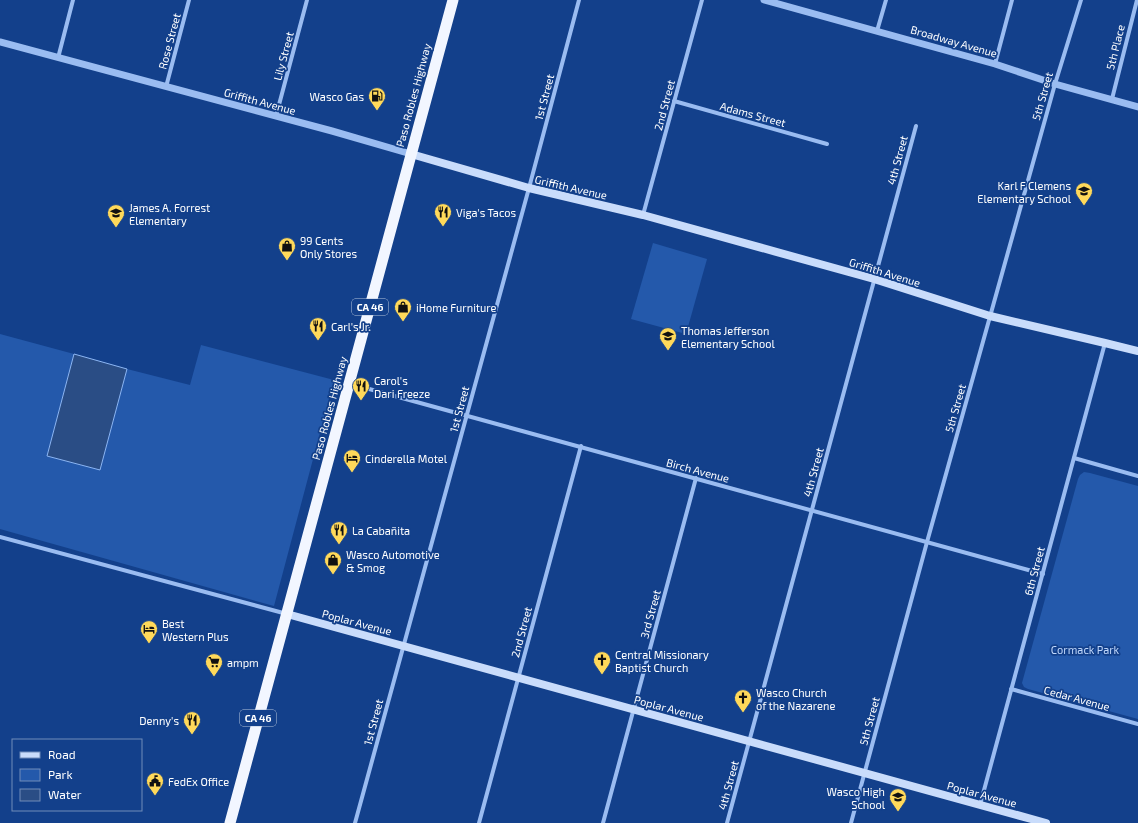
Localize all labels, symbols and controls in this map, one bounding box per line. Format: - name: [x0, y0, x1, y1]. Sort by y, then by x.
- street label: Rose Street: [155, 12, 183, 70]
- street label: Broadway Avenue: [909, 22, 999, 60]
- street label: 5th Place: [1103, 23, 1127, 71]
- street label: Lily Street: [270, 30, 296, 82]
- street label: Paso Robles Highway: [393, 42, 433, 148]
- street label: 5th Street: [1029, 70, 1055, 122]
- street label: 1st Street: [532, 73, 556, 121]
- street label: 2nd Street: [651, 78, 677, 132]
- street label: Griffith Avenue: [223, 85, 297, 117]
- fuel station icon: Wasco Gas: [367, 86, 387, 111]
- place label: Wasco Gas: [310, 90, 364, 103]
- street label: Adams Street: [719, 99, 787, 129]
- street label: 4th Street: [884, 134, 910, 186]
- street label: Griffith Avenue: [534, 172, 609, 202]
- place label: Karl F Clemens Elementary School: [977, 179, 1072, 205]
- school or university icon: Karl F Clemens Elementary School: [1074, 181, 1094, 206]
- place label: James A. Forrest Elementary: [129, 201, 210, 227]
- restaurant icon: Viga's Tacos: [433, 202, 453, 227]
- school or university icon: James A. Forrest Elementary: [106, 203, 126, 228]
- place label: Viga's Tacos: [456, 206, 516, 219]
- place label: 99 Cents Only Stores: [300, 234, 358, 260]
- shop icon: 99 Cents Only Stores: [277, 236, 297, 261]
- street label: Griffith Avenue: [848, 255, 922, 289]
- shop icon: iHome Furniture: [393, 297, 413, 322]
- road number: CA 46: [352, 299, 388, 315]
- place label: iHome Furniture: [416, 301, 497, 314]
- restaurant icon: Carl's Jr.: [308, 316, 328, 341]
- place label: Carl's Jr.: [331, 320, 371, 333]
- place label: Thomas Jefferson Elementary School: [681, 324, 775, 350]
- school or university icon: Thomas Jefferson Elementary School: [658, 326, 678, 351]
- street label: Paso Robles Highway: [309, 355, 349, 461]
- place label: Carol's Dari Freeze: [374, 374, 430, 400]
- restaurant icon: Carol's Dari Freeze: [351, 376, 371, 401]
- street label: 5th Street: [942, 382, 968, 434]
- street label: 1st Street: [447, 385, 471, 433]
- street label: 4th Street: [800, 446, 826, 498]
- hotel icon: Cinderella Motel: [342, 448, 362, 473]
- place label: Cinderella Motel: [365, 452, 448, 465]
- street label: Birch Avenue: [665, 455, 731, 485]
- restaurant icon: La Cabañita: [329, 520, 349, 545]
- place label: La Cabañita: [352, 524, 410, 537]
- street label: 6th Street: [1021, 545, 1047, 597]
- place label: Wasco Automotive & Smog: [346, 548, 440, 574]
- shop icon: Wasco Automotive & Smog: [323, 550, 343, 575]
- street label: 3rd Street: [637, 588, 663, 640]
- street label: 2nd Street: [508, 605, 534, 659]
- street label: Poplar Avenue: [321, 606, 393, 638]
- place label: Best Western Plus: [162, 617, 229, 643]
- hotel icon: Best Western Plus: [139, 619, 159, 644]
- park label: Cormack Park: [1051, 643, 1120, 656]
- place label: Central Missionary Baptist Church: [615, 648, 709, 674]
- church icon: Central Missionary Baptist Church: [592, 650, 612, 675]
- supermarket icon: ampm: [204, 652, 224, 677]
- place label: ampm: [227, 656, 259, 669]
- street label: Cedar Avenue: [1043, 683, 1111, 713]
- place label: Wasco Church of the Nazarene: [756, 686, 835, 712]
- church icon: Wasco Church of the Nazarene: [733, 688, 753, 713]
- street label: Poplar Avenue: [633, 692, 705, 724]
- street label: 5th Street: [856, 695, 882, 747]
- street label: 1st Street: [361, 698, 385, 746]
- restaurant icon: Denny's: [182, 710, 202, 735]
- road number: CA 46: [240, 710, 276, 726]
- place label: Denny's: [139, 714, 179, 727]
- legend: [12, 739, 142, 811]
- text: Road: [48, 747, 76, 761]
- street label: 4th Street: [715, 759, 741, 811]
- text: Park: [48, 767, 73, 781]
- public building icon: FedEx Office: [145, 771, 165, 796]
- place label: FedEx Office: [168, 775, 229, 788]
- street label: Poplar Avenue: [946, 778, 1018, 810]
- place label: Wasco High School: [826, 785, 886, 811]
- text: Water: [48, 787, 82, 801]
- school or university icon: Wasco High School: [888, 787, 908, 812]

